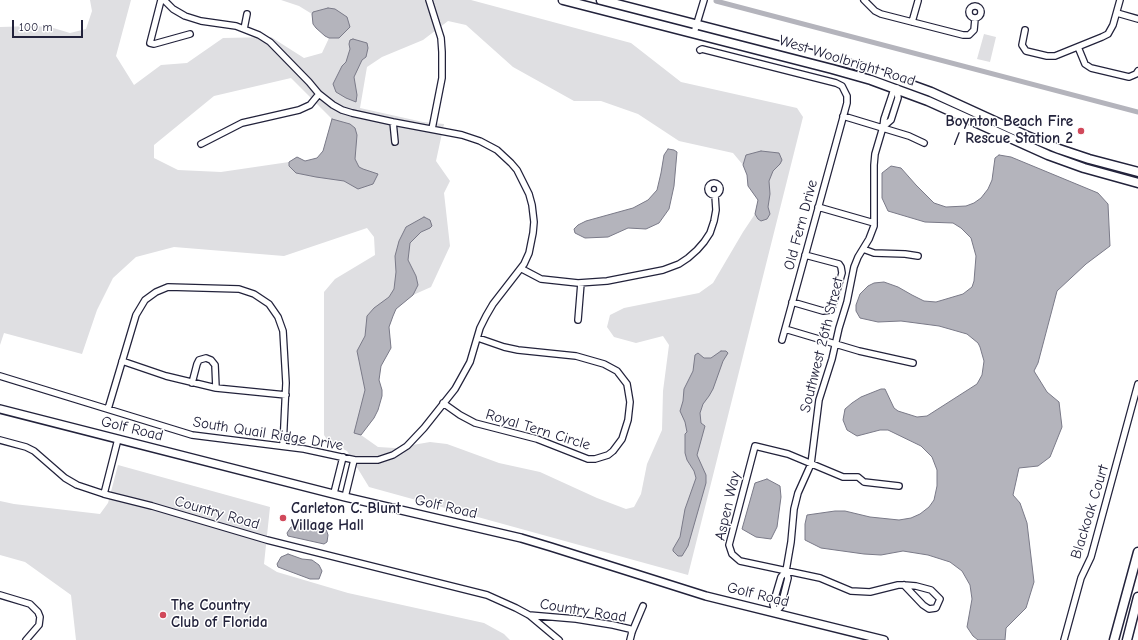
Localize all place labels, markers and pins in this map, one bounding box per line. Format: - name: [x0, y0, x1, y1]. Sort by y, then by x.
- place label: Boynton Beach Fire / Rescue Station 2: [946, 113, 1073, 148]
- marker: Boynton Beach Fire / Rescue Station 2: [1076, 126, 1086, 136]
- place label: Carleton C. Blunt Village Hall: [291, 500, 401, 535]
- marker: Carleton C. Blunt Village Hall: [278, 513, 288, 523]
- place label: The Country Club of Florida: [171, 597, 268, 632]
- marker: The Country Club of Florida: [158, 610, 168, 620]

